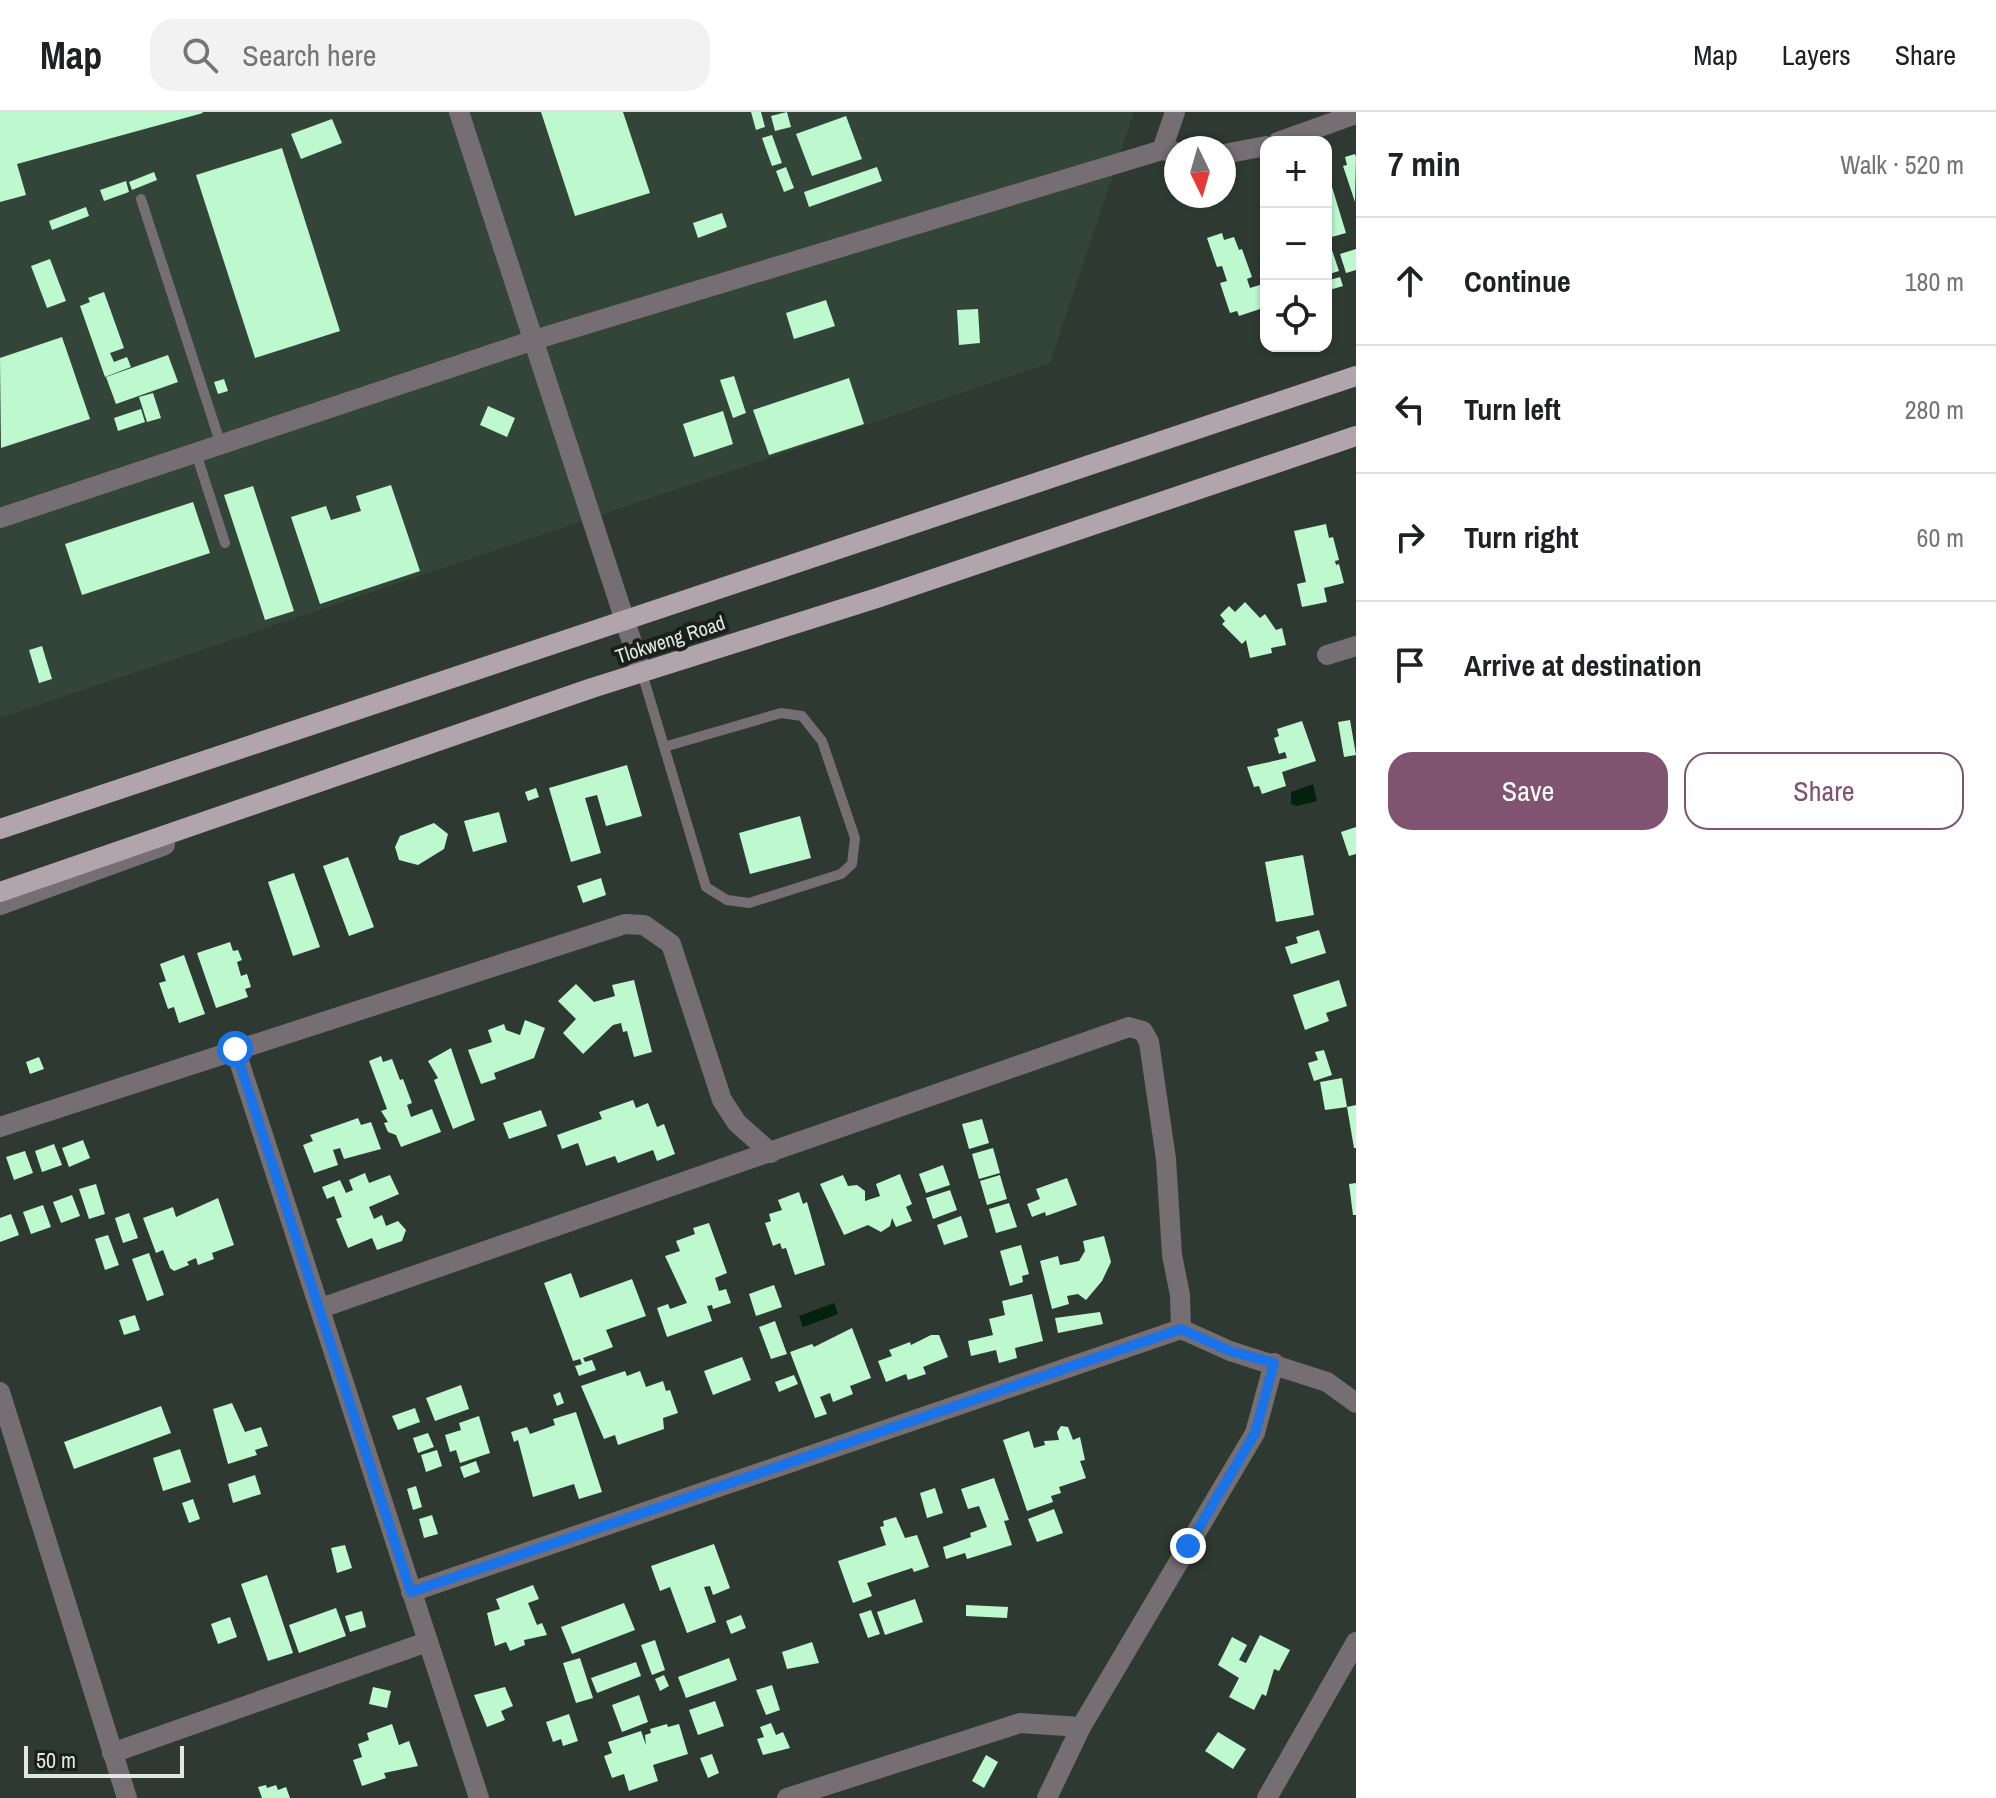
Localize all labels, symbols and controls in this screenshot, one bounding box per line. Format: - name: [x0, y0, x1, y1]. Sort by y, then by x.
- search box: [150, 19, 710, 91]
- text: Map: [40, 30, 102, 81]
- icon: search: [178, 33, 222, 77]
- text: Search here: [242, 35, 376, 75]
- text: Map: [1693, 36, 1738, 74]
- text: Layers: [1782, 36, 1851, 74]
- text: Share: [1895, 36, 1956, 74]
- north arrow: [1164, 136, 1236, 208]
- map controls: [1260, 136, 1332, 352]
- button: +: [1260, 136, 1332, 208]
- text: 7 min: [1388, 141, 1461, 187]
- text: Walk · 520 m: [1840, 147, 1964, 182]
- button: −: [1260, 208, 1332, 280]
- icon: ahead: [1388, 259, 1432, 303]
- text: Continue: [1464, 261, 1571, 301]
- text: 180 m: [1905, 264, 1964, 299]
- button: locate: [1260, 280, 1332, 352]
- icon: left: [1388, 387, 1432, 431]
- text: Turn left: [1464, 389, 1561, 429]
- text: 280 m: [1905, 392, 1964, 427]
- icon: right: [1388, 515, 1432, 559]
- text: Turn right: [1464, 517, 1578, 557]
- text: 60 m: [1917, 520, 1964, 555]
- street label: Tlokweng Road: [612, 609, 728, 669]
- icon: arrive: [1388, 643, 1432, 687]
- text: Arrive at destination: [1464, 645, 1702, 685]
- button: Save: [1388, 752, 1668, 830]
- button: Share: [1684, 752, 1964, 830]
- route start: [217, 1031, 253, 1067]
- route end: [1170, 1528, 1206, 1564]
- scale bar: [24, 1742, 184, 1778]
- text: 50 m: [36, 1745, 76, 1775]

